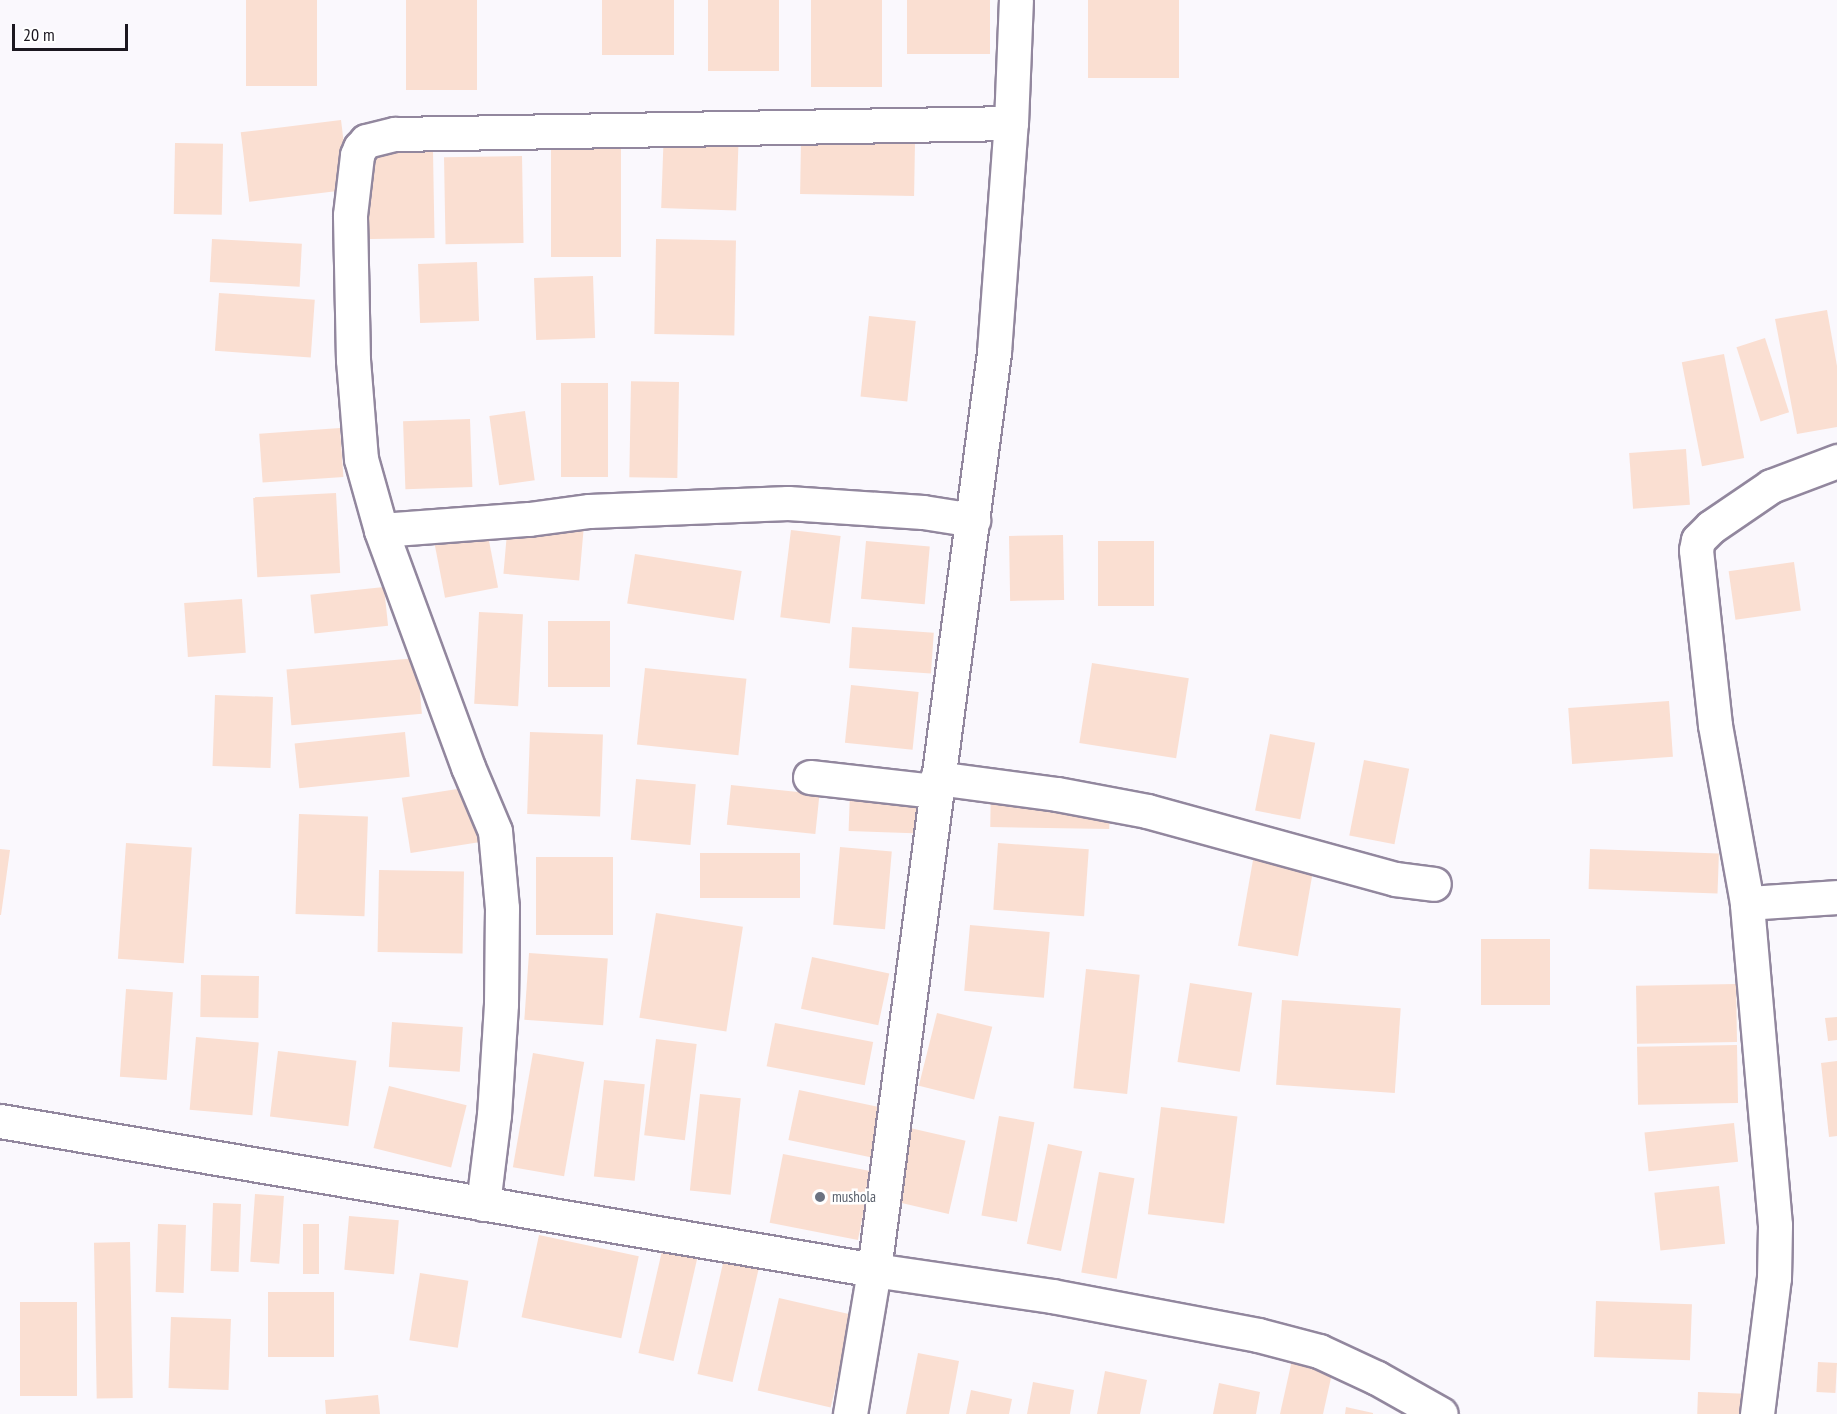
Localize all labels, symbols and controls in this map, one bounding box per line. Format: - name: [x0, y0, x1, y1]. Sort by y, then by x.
- scale bar: [15, 12, 130, 50]
- text: 20 m: [23, 23, 55, 46]
- place label: mushola: [832, 1188, 876, 1206]
- marker: mushola: [813, 1190, 827, 1204]

